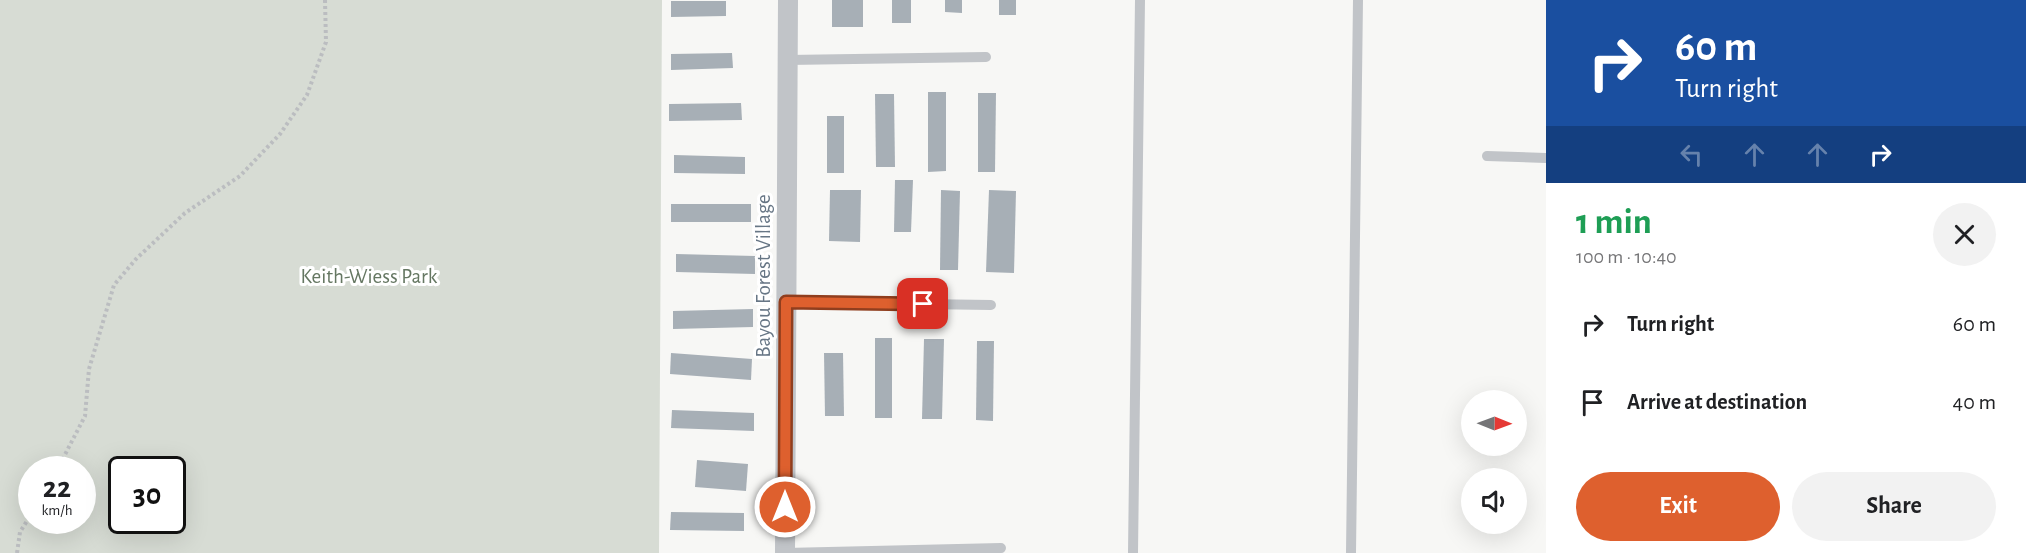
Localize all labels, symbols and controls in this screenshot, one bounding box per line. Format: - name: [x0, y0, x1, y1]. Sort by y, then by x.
- icon: right: [1576, 24, 1654, 102]
- text: 60 m: [1675, 26, 1757, 68]
- text: Turn right: [1675, 75, 1778, 102]
- icon: left: [1675, 138, 1708, 171]
- icon: ahead: [1738, 138, 1771, 171]
- icon: ahead: [1801, 138, 1834, 171]
- icon: right: [1864, 138, 1897, 171]
- street label: Bayou Forest Village: [753, 194, 774, 358]
- button: close: [1933, 203, 1996, 266]
- text: 1 min: [1576, 204, 1652, 240]
- text: 100 m · 10:40: [1576, 247, 1677, 267]
- park label: Keith-Wiess Park: [301, 266, 438, 287]
- pin: [897, 278, 948, 329]
- icon: arrive: [906, 287, 939, 320]
- icon: right: [1576, 308, 1609, 341]
- text: Turn right: [1627, 313, 1714, 335]
- text: 60 m: [1953, 313, 1996, 335]
- icon: arrive: [1576, 386, 1609, 419]
- north arrow: [1461, 390, 1527, 456]
- map controls: [1461, 390, 1527, 534]
- text: Arrive at destination: [1627, 391, 1807, 413]
- text: 40 m: [1953, 391, 1996, 413]
- speed limit sign: 30: [108, 456, 186, 534]
- button: sound: [1461, 468, 1527, 534]
- button: Exit: [1576, 472, 1780, 541]
- button: Share: [1792, 472, 1996, 541]
- text: 22: [43, 473, 71, 503]
- position arrow: [753, 475, 817, 539]
- text: km/h: [42, 503, 72, 518]

